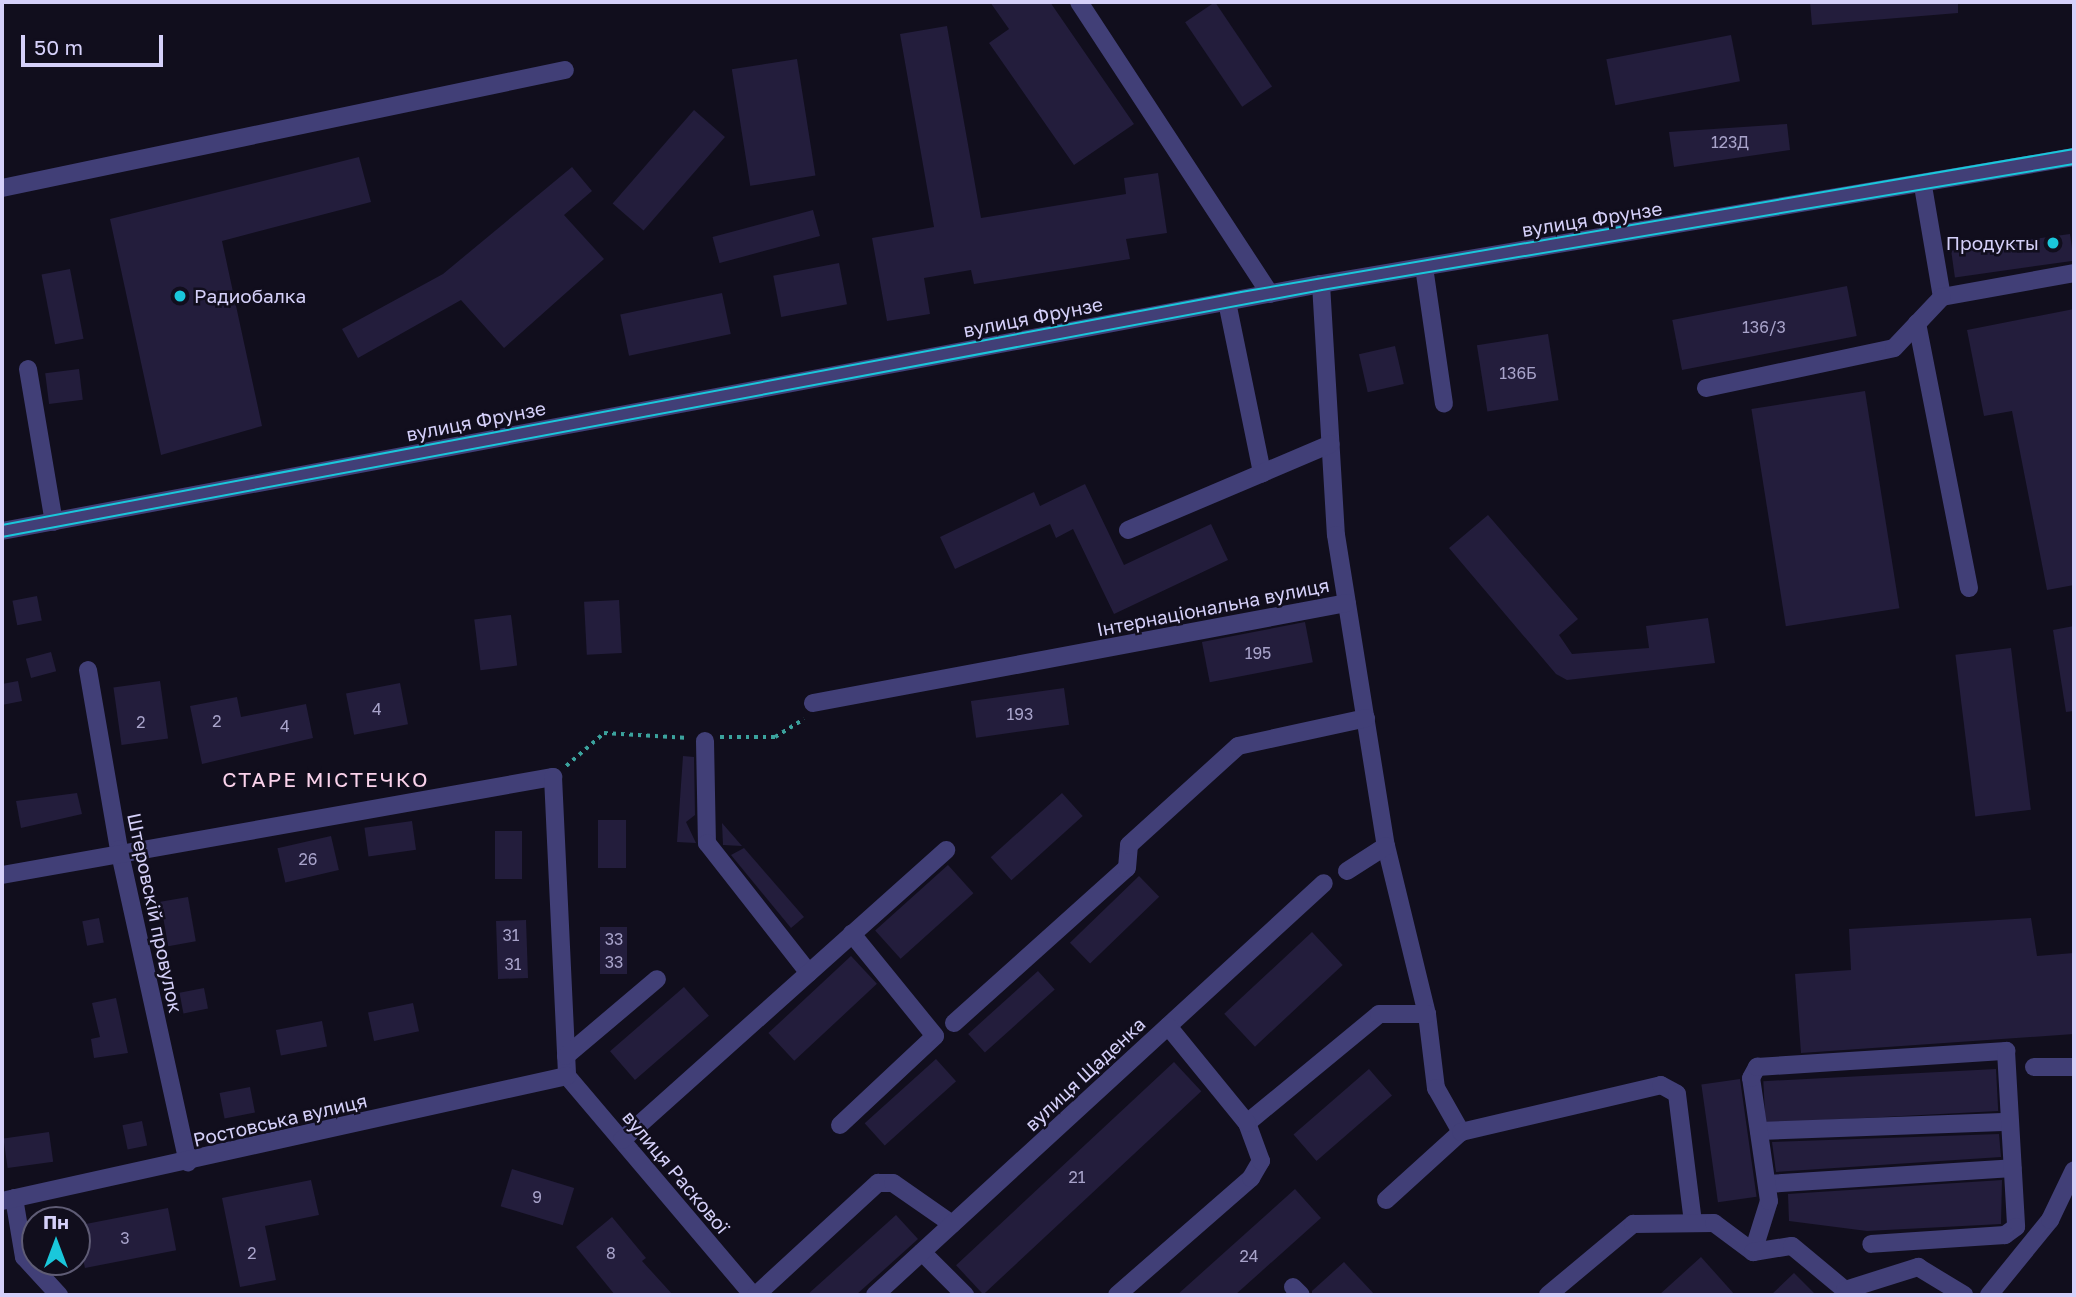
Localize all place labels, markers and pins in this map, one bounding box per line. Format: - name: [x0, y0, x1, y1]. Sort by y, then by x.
- place label: Продукты: [1946, 232, 2039, 254]
- marker: Продукты: [2045, 235, 2061, 251]
- place label: Радиобалка: [194, 285, 306, 307]
- marker: Радиобалка: [172, 288, 188, 304]

